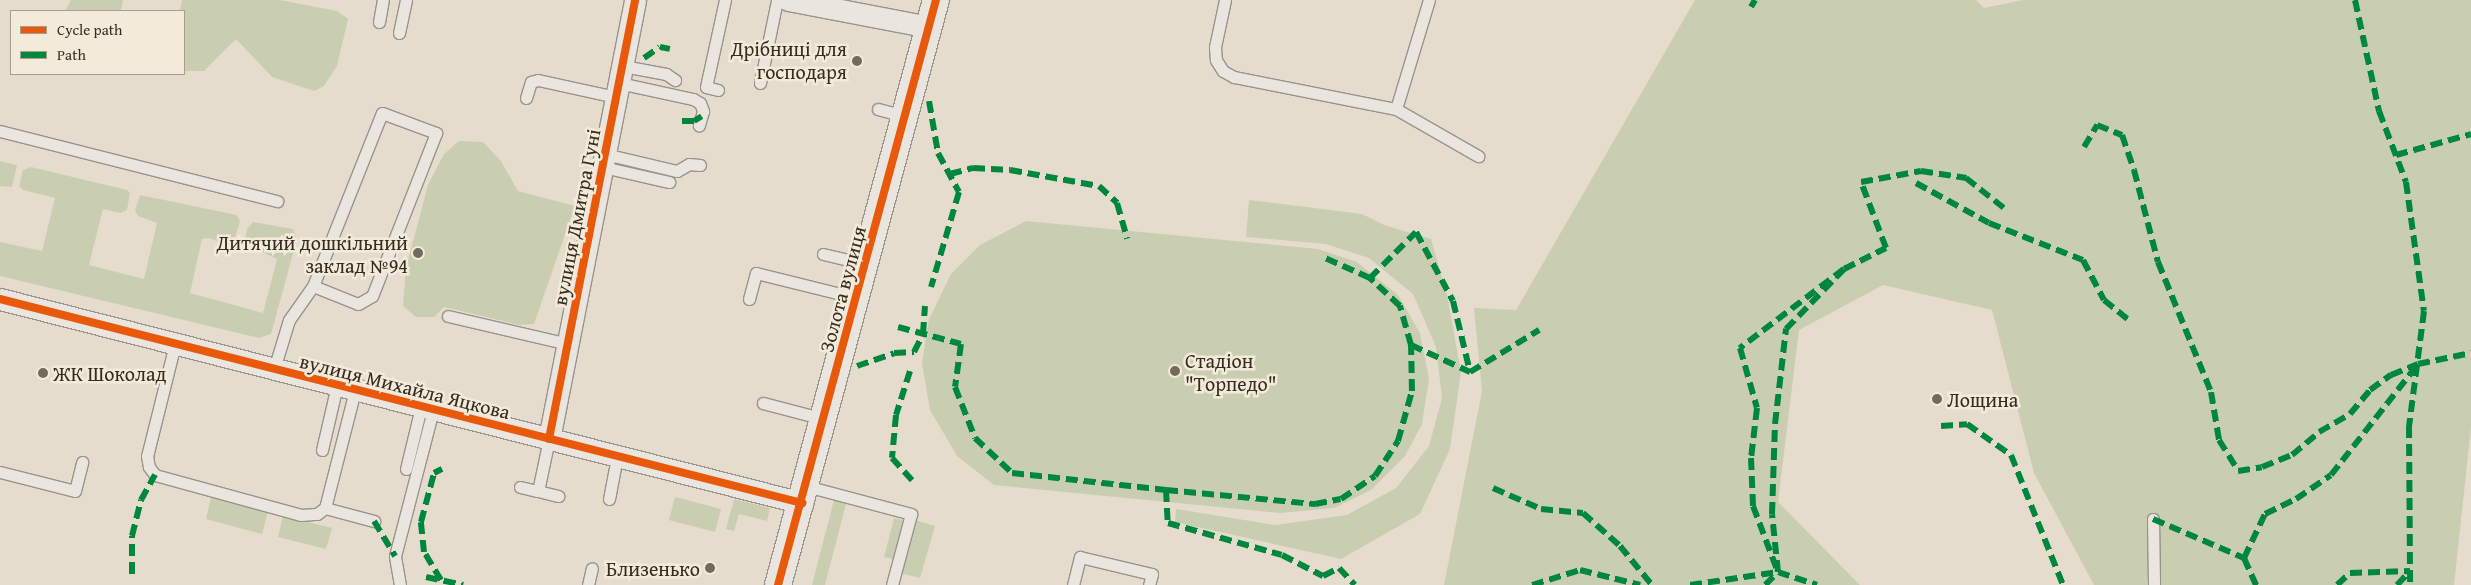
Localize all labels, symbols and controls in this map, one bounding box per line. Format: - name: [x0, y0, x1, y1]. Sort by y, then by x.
- legend: [10, 10, 185, 75]
- text: Cycle path: [57, 19, 123, 40]
- place label: Дрібниці для господаря: [731, 37, 847, 84]
- text: Path: [57, 44, 86, 65]
- marker: Дрібниці для господаря: [851, 55, 863, 67]
- street label: вулиця Дмитра Гуні: [547, 127, 605, 307]
- street label: Золота вулиця: [814, 223, 870, 355]
- place label: Дитячий дошкільний заклад №94: [217, 230, 408, 277]
- marker: Дитячий дошкільний заклад №94: [412, 247, 424, 259]
- street label: вулиця Михайла Яцкова: [297, 348, 513, 424]
- place label: Стадіон "Торпедо": [1185, 348, 1277, 395]
- place label: ЖК Шоколад: [53, 361, 166, 385]
- marker: Стадіон "Торпедо": [1169, 365, 1181, 377]
- marker: ЖК Шоколад: [37, 367, 49, 379]
- place label: Лощина: [1947, 387, 2018, 411]
- marker: Лощина: [1931, 393, 1943, 405]
- place label: Близенько: [606, 556, 700, 580]
- marker: Близенько: [704, 562, 716, 574]

